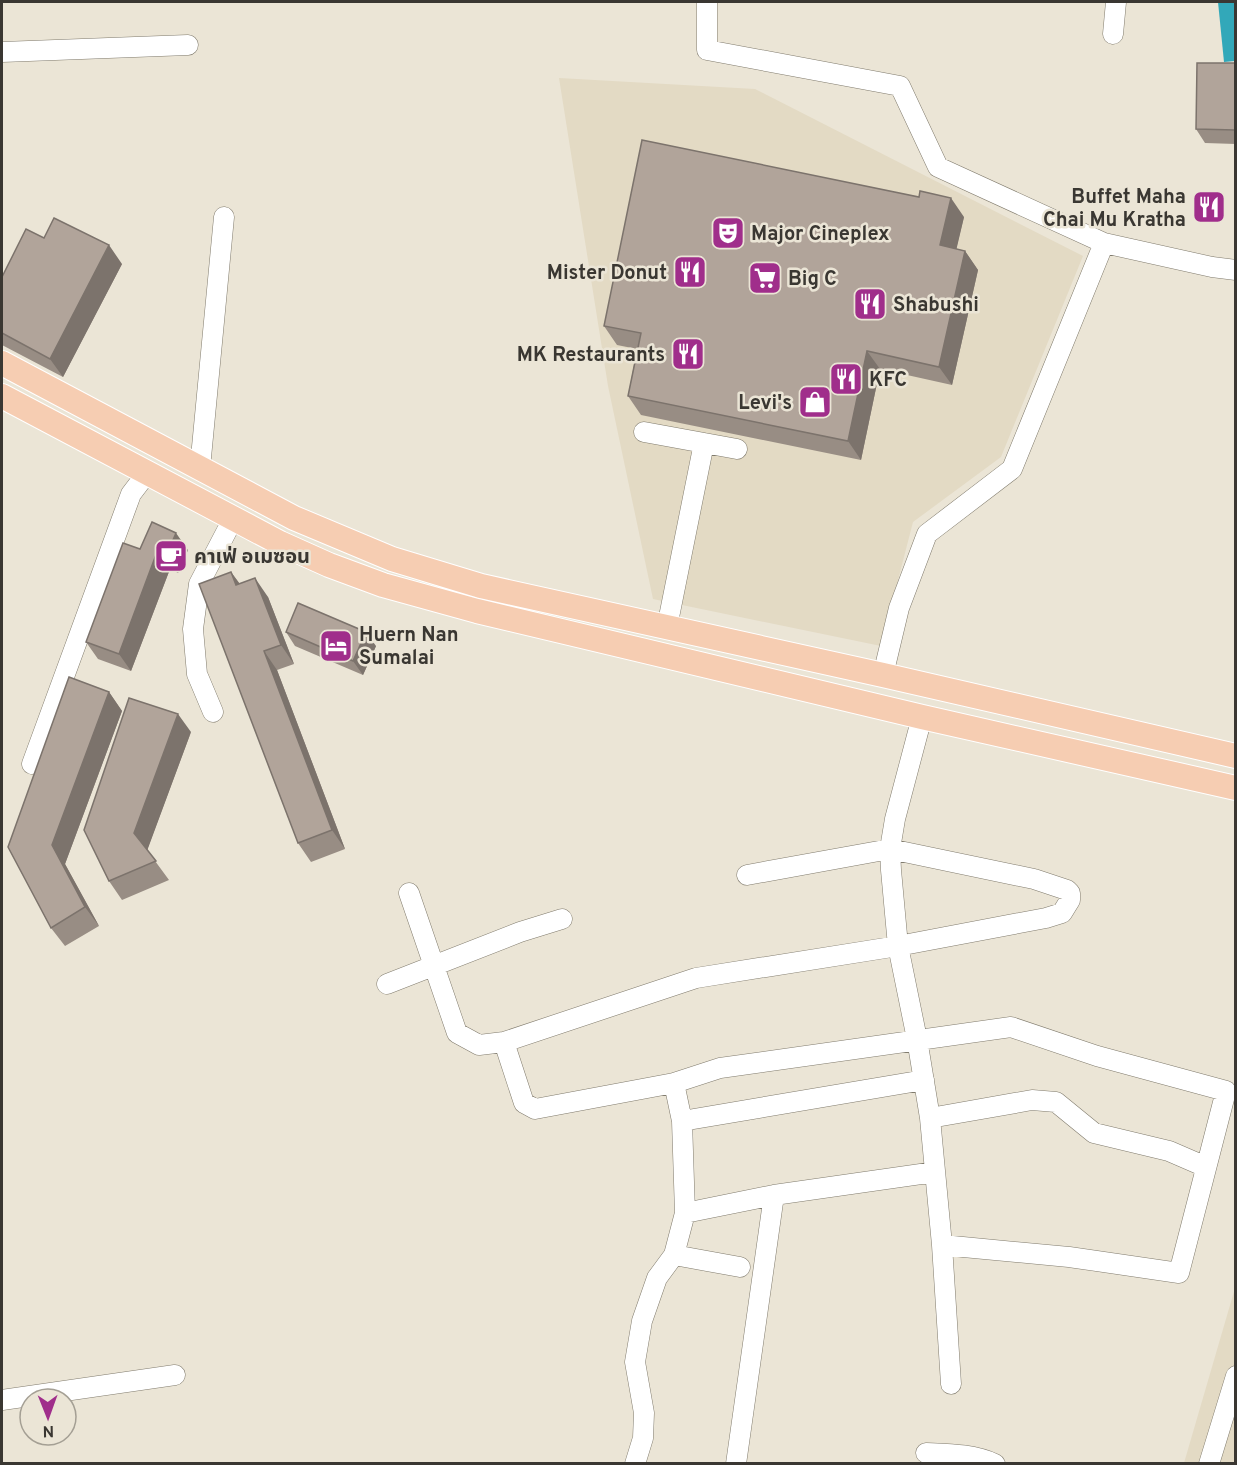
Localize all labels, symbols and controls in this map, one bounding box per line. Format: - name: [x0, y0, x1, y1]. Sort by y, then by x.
- place label: Buffet Maha Chai Mu Kratha: [1043, 185, 1186, 234]
- restaurant icon: Buffet Maha Chai Mu Kratha: [1191, 189, 1227, 225]
- theatre icon: Major Cineplex: [710, 215, 746, 251]
- place label: Major Cineplex: [751, 222, 890, 248]
- restaurant icon: Mister Donut: [672, 254, 708, 290]
- supermarket icon: Big C: [747, 260, 783, 296]
- place label: Mister Donut: [547, 261, 667, 287]
- place label: Big C: [788, 267, 837, 293]
- restaurant icon: Shabushi: [852, 286, 888, 322]
- place label: Shabushi: [893, 293, 979, 319]
- restaurant icon: MK Restaurants: [670, 336, 706, 372]
- place label: MK Restaurants: [517, 343, 665, 369]
- restaurant icon: KFC: [828, 361, 864, 397]
- place label: KFC: [869, 368, 907, 394]
- shop icon: Levi's: [797, 384, 833, 420]
- place label: Levi's: [738, 391, 792, 417]
- cafe icon: คาเฟ่ อเมซอน: [153, 538, 189, 574]
- place label: คาเฟ่ อเมซอน: [194, 545, 310, 571]
- place label: Huern Nan Sumalai: [359, 623, 459, 672]
- hotel icon: Huern Nan Sumalai: [318, 628, 354, 664]
- north arrow: [18, 1387, 78, 1447]
- text: N: [42, 1420, 54, 1440]

